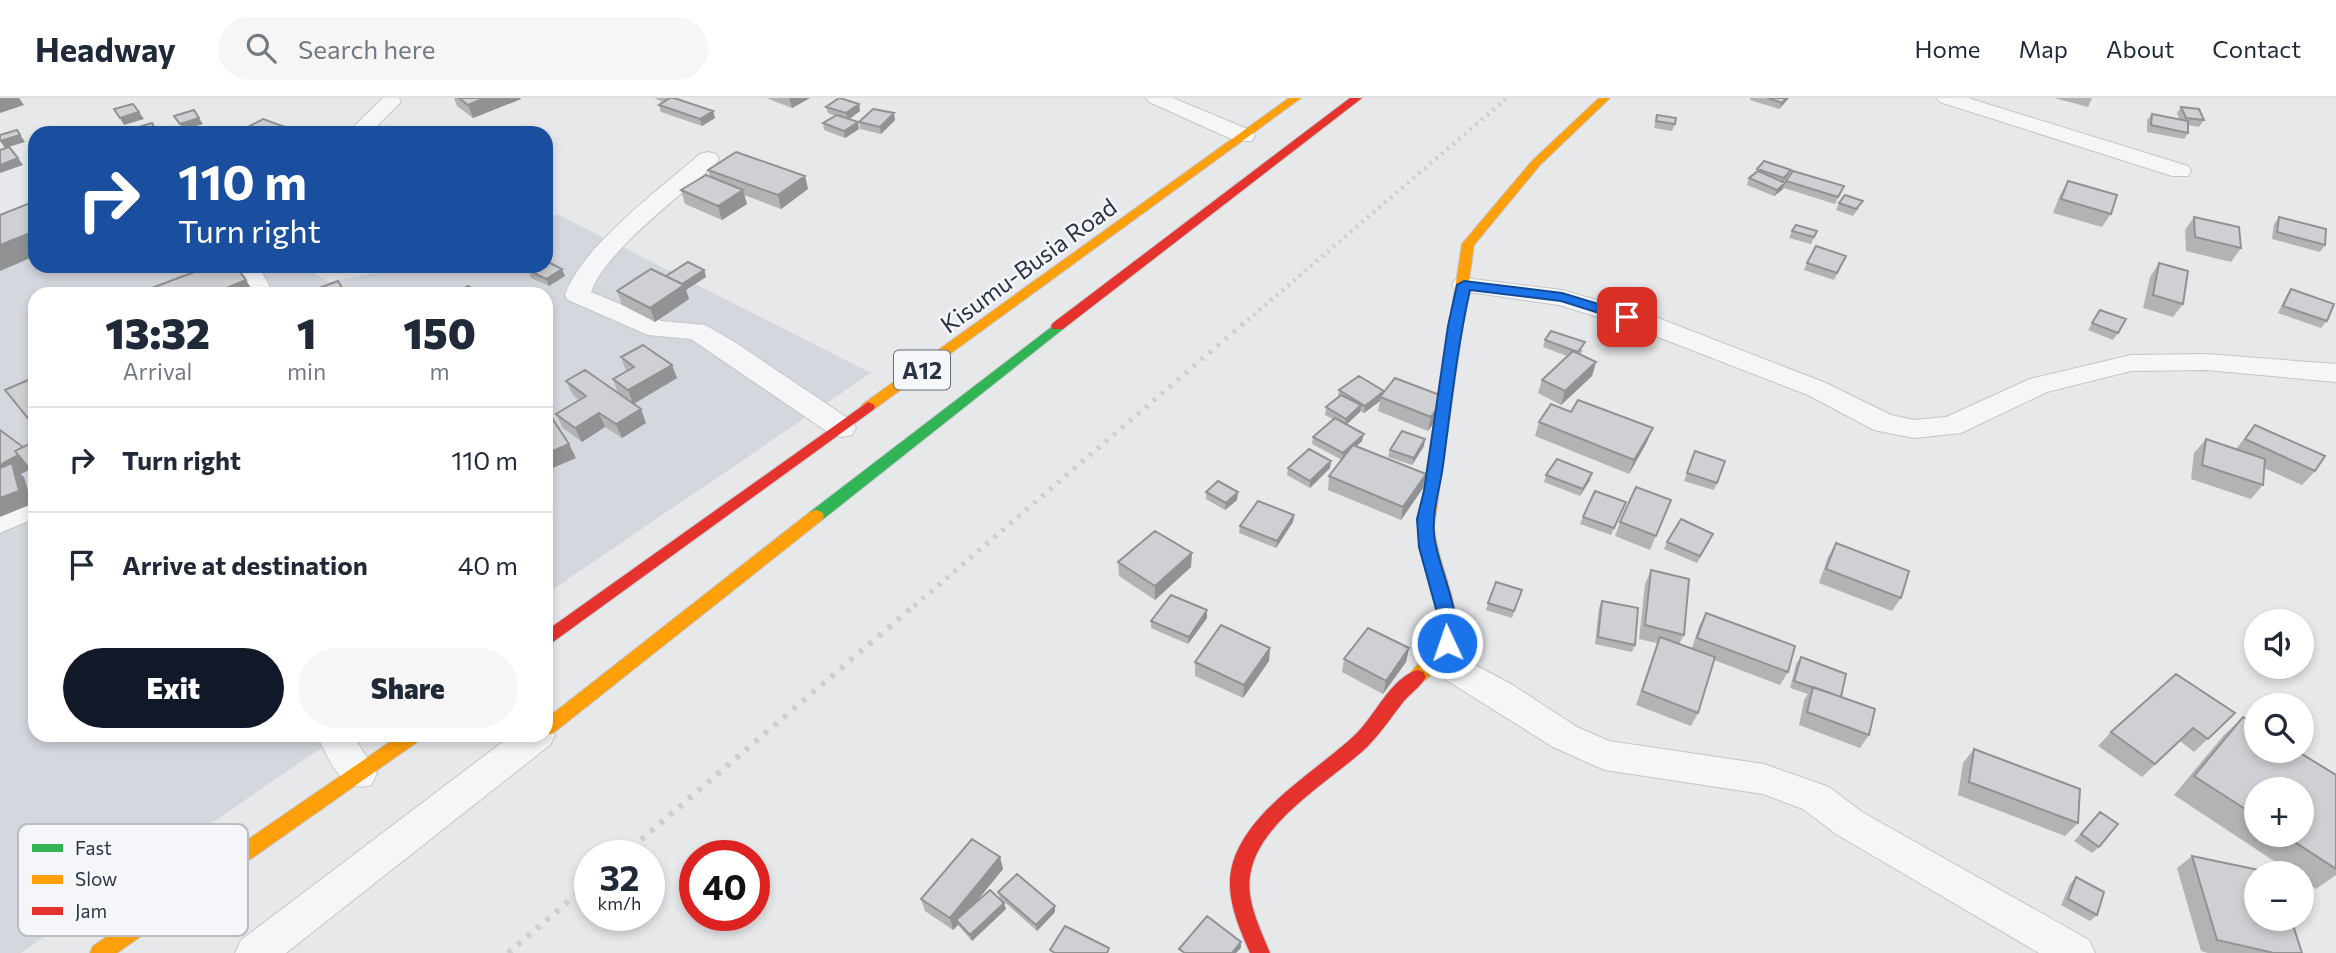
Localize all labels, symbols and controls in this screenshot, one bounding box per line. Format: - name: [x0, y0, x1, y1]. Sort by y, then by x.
- search box: [218, 17, 708, 80]
- text: Headway: [35, 28, 176, 69]
- icon: search: [242, 29, 280, 67]
- text: Search here: [298, 33, 436, 64]
- text: Home: [1915, 34, 1981, 63]
- text: Map: [2019, 34, 2068, 63]
- text: About: [2106, 34, 2174, 63]
- text: Contact: [2212, 34, 2301, 63]
- text: 110 m: [178, 150, 307, 210]
- icon: right: [63, 154, 154, 245]
- street label: Kisumu-Busia Road: [934, 191, 1122, 339]
- text: Turn right: [178, 210, 321, 250]
- pin: [1597, 287, 1657, 347]
- icon: arrive: [1608, 298, 1646, 336]
- text: 13:32: [105, 306, 210, 358]
- text: 1: [297, 306, 316, 358]
- text: 150: [403, 306, 476, 358]
- road number: A12: [894, 350, 950, 390]
- text: Arrival: [123, 357, 192, 385]
- text: min: [287, 357, 326, 385]
- text: m: [430, 357, 450, 385]
- icon: right: [63, 441, 101, 479]
- text: Turn right: [122, 444, 241, 475]
- text: 110 m: [451, 444, 518, 475]
- icon: arrive: [63, 546, 101, 584]
- text: Arrive at destination: [122, 549, 368, 580]
- text: 40 m: [458, 549, 518, 580]
- position arrow: [1410, 606, 1484, 680]
- map controls: [2244, 609, 2314, 931]
- button: sound: [2244, 609, 2314, 679]
- button: Exit: [63, 648, 284, 728]
- button: Share: [298, 648, 518, 728]
- button: search: [2244, 693, 2314, 763]
- button: +: [2244, 777, 2314, 847]
- legend: [18, 824, 248, 936]
- text: Fast: [75, 836, 112, 859]
- speed limit sign: 40: [679, 840, 770, 931]
- text: 32: [599, 855, 640, 898]
- button: −: [2244, 861, 2314, 931]
- text: Slow: [75, 867, 117, 890]
- text: km/h: [598, 892, 641, 914]
- text: Jam: [75, 899, 107, 922]

